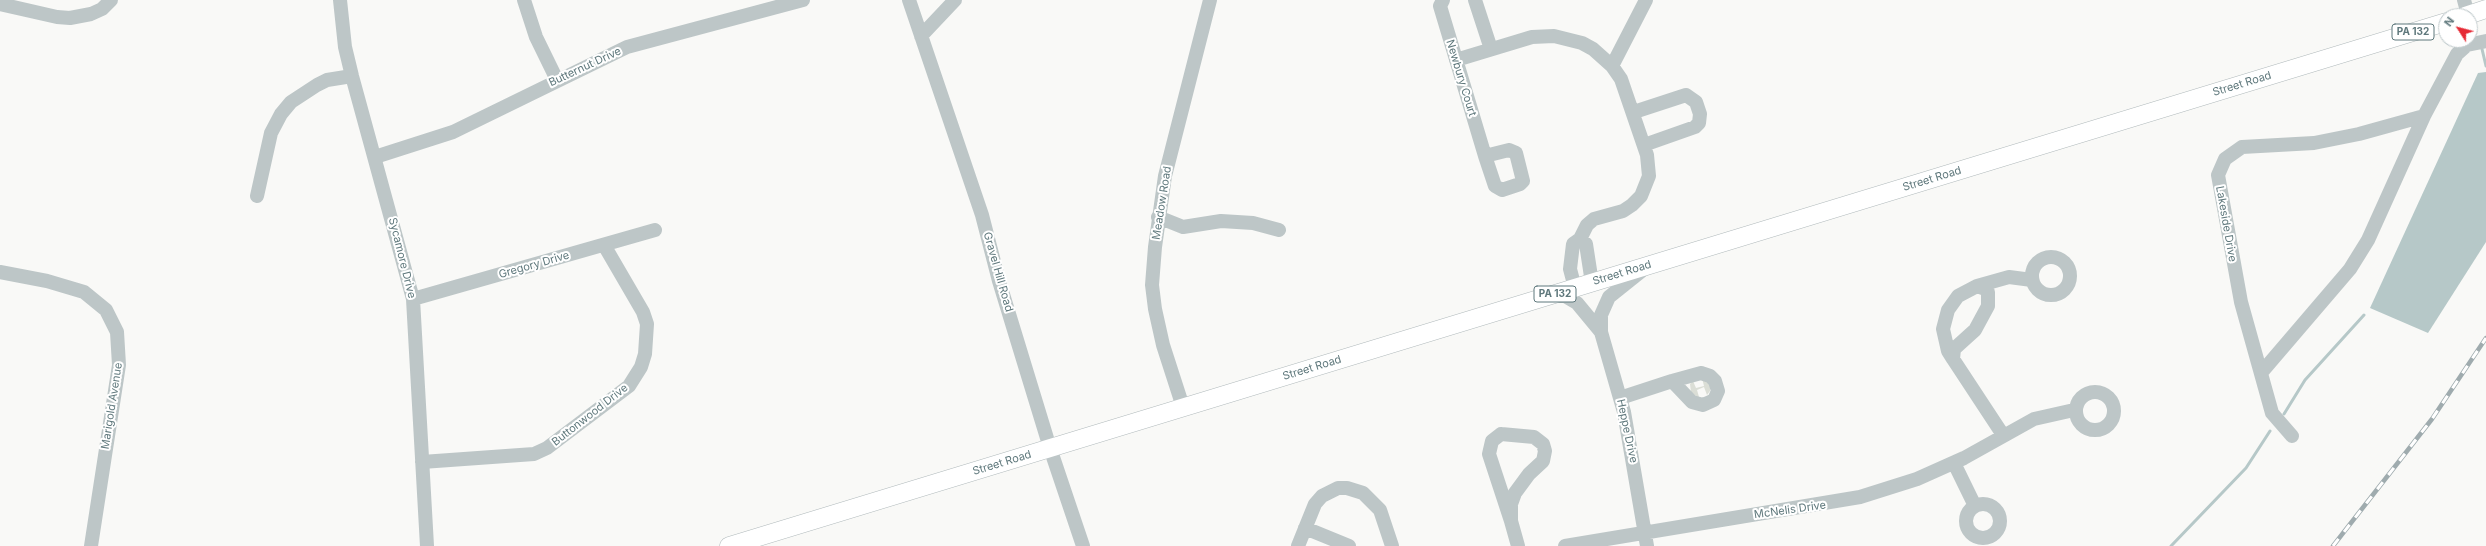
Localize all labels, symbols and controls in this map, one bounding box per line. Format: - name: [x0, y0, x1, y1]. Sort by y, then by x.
- north arrow: [2438, 8, 2478, 48]
- text: N: [2441, 14, 2457, 29]
- road number: PA 132: [2392, 24, 2434, 40]
- street label: Newbury Court: [1443, 38, 1479, 118]
- street label: Butternut Drive: [547, 44, 623, 90]
- street label: Street Road: [2211, 69, 2273, 99]
- street label: Street Road: [1901, 164, 1963, 194]
- street label: Meadow Road: [1150, 165, 1174, 241]
- street label: Lakeside Drive: [2213, 185, 2239, 263]
- street label: Sycamore Drive: [386, 216, 418, 300]
- street label: Gravel Hill Road: [980, 231, 1016, 313]
- street label: Gregory Drive: [497, 249, 571, 281]
- street label: Street Road: [1591, 258, 1653, 288]
- road number: PA 132: [1534, 286, 1576, 302]
- street label: Street Road: [1281, 353, 1343, 383]
- street label: Marigold Avenue: [99, 362, 125, 450]
- street label: Buttonwood Drive: [549, 381, 631, 449]
- street label: Heppe Drive: [1614, 398, 1640, 464]
- street label: Street Road: [971, 448, 1033, 478]
- street label: McNelis Drive: [1753, 498, 1827, 522]

